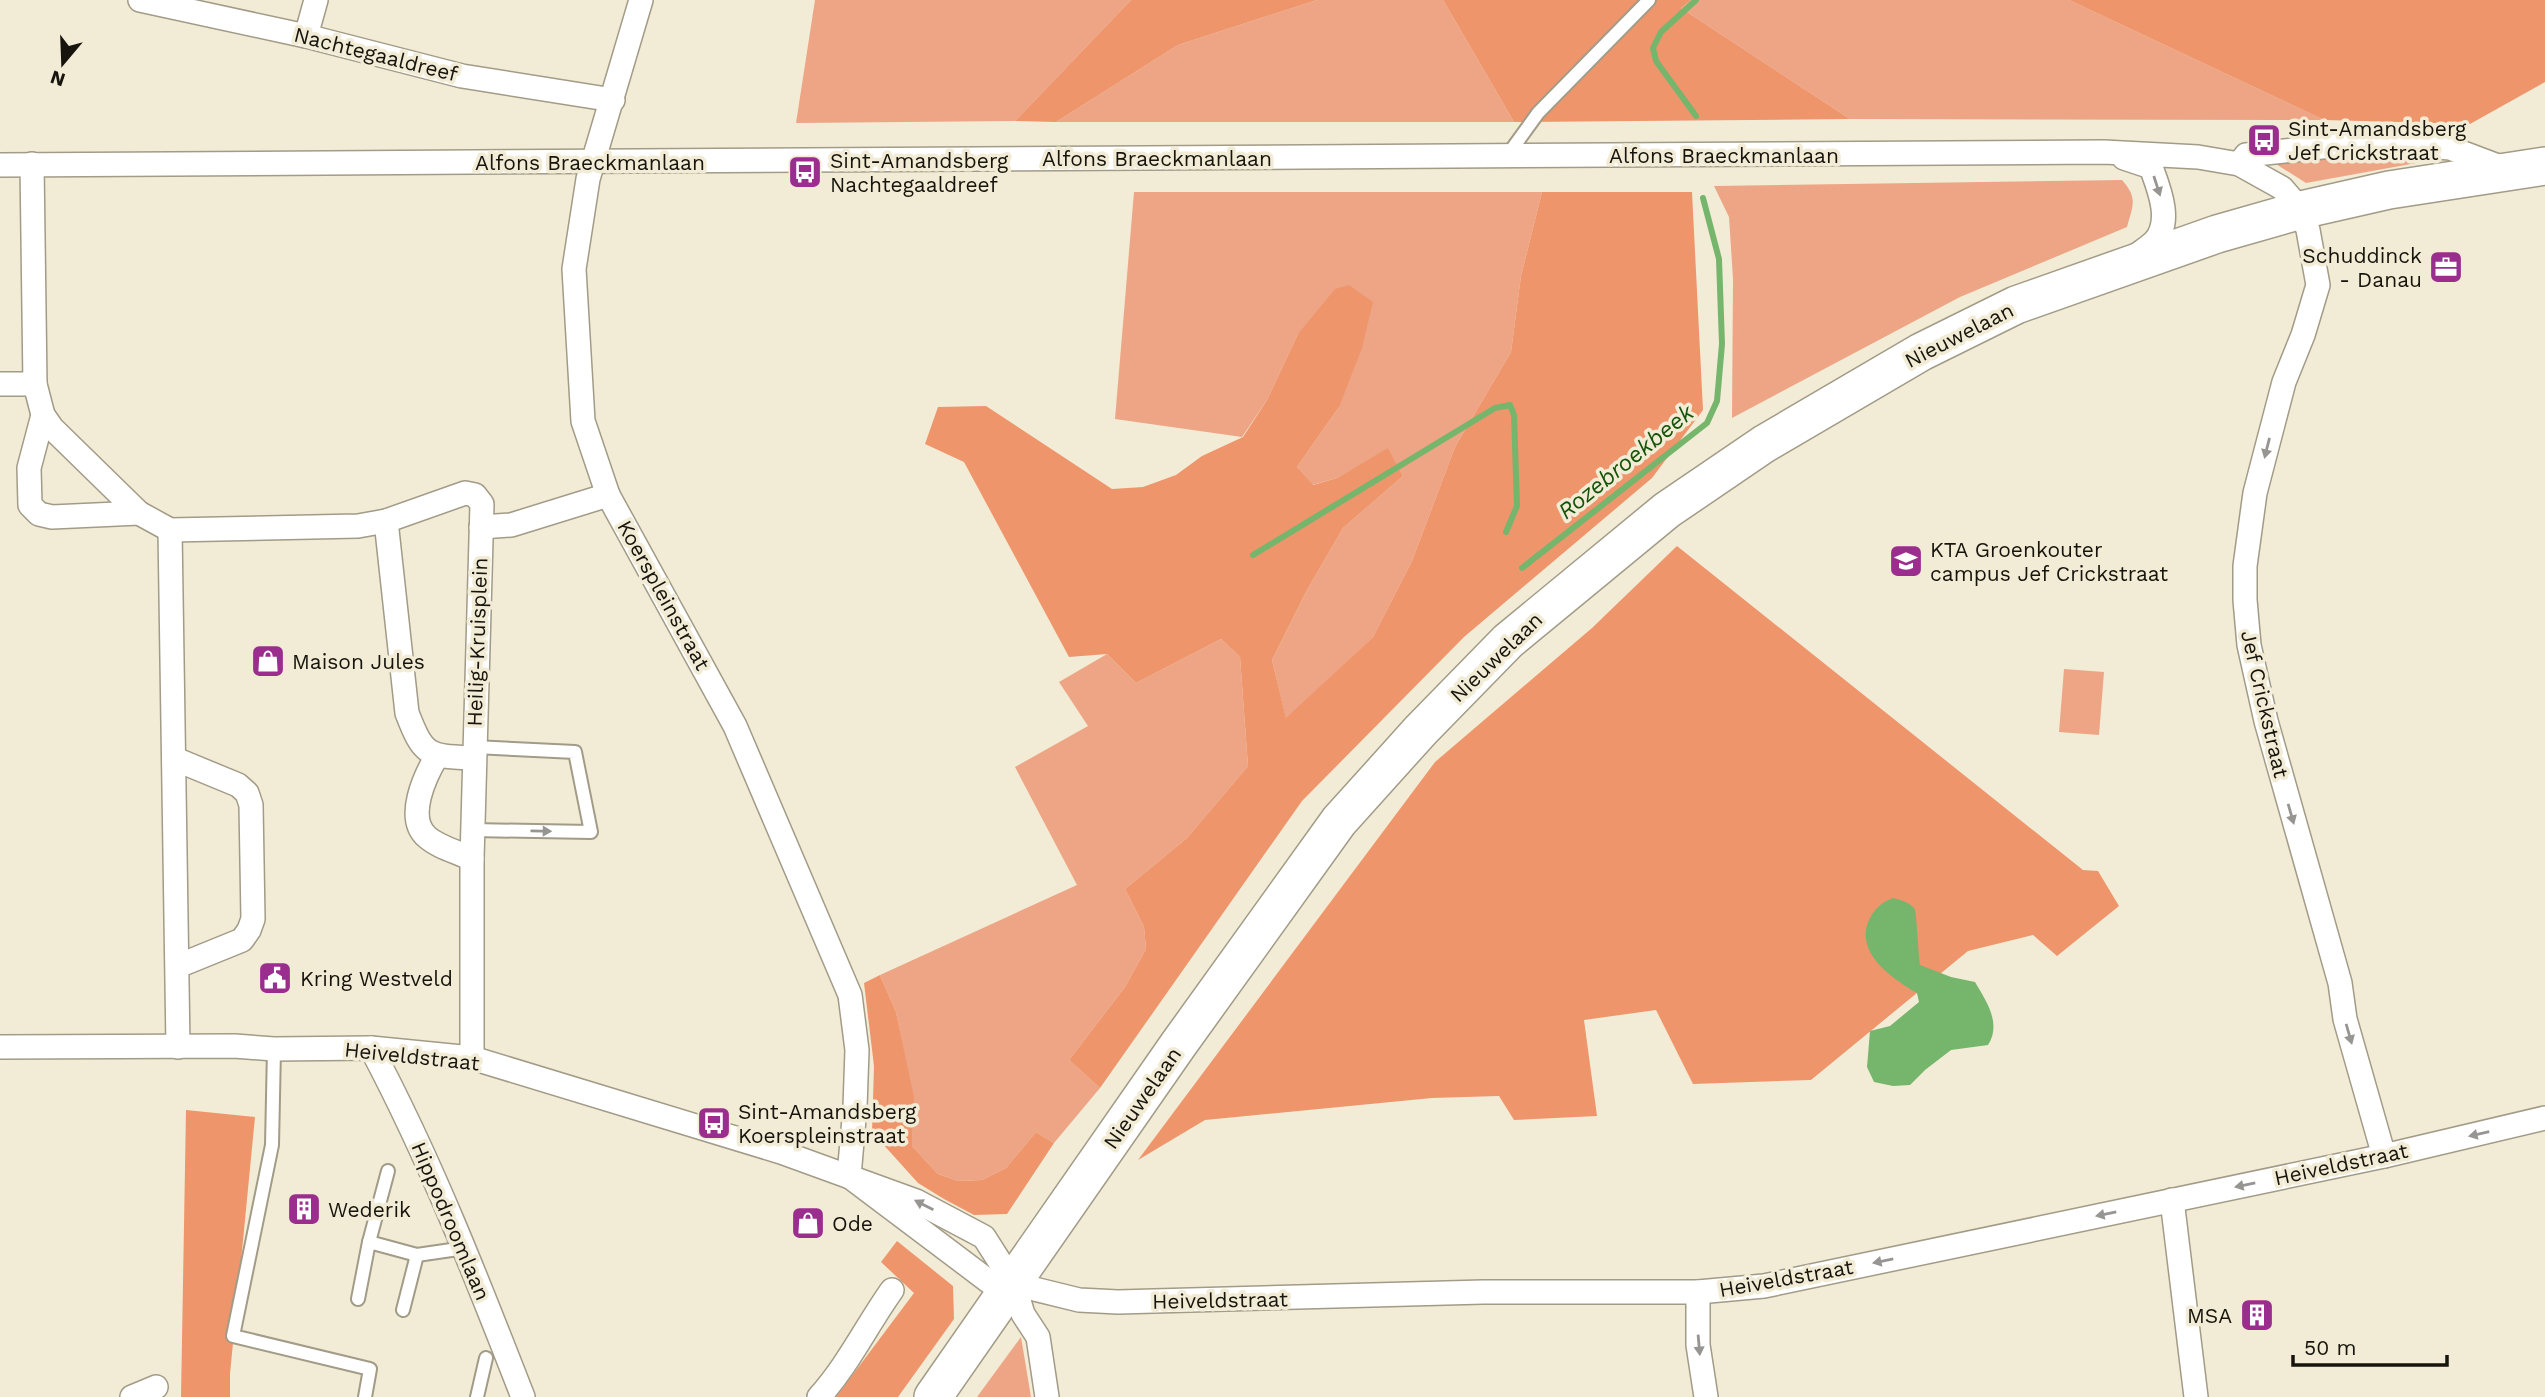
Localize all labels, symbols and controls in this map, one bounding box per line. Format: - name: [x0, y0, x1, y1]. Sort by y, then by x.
- street label: Nachtegaaldreef: [292, 22, 460, 86]
- north arrow: [28, 28, 98, 98]
- text: N: [47, 65, 68, 92]
- place label: Sint-Amandsberg Jef Crickstraat: [2288, 116, 2467, 165]
- bus stop icon: Sint-Amandsberg Jef Crickstraat: [2245, 121, 2283, 159]
- street label: Alfons Braeckmanlaan: [1609, 143, 1839, 168]
- street label: Alfons Braeckmanlaan: [1042, 146, 1272, 171]
- place label: Sint-Amandsberg Nachtegaaldreef: [830, 148, 1009, 197]
- street label: Alfons Braeckmanlaan: [475, 150, 705, 175]
- bus stop icon: Sint-Amandsberg Nachtegaaldreef: [786, 153, 824, 191]
- one-way arrow: [2152, 175, 2163, 196]
- place label: Schuddinck - Danau: [2302, 243, 2422, 292]
- office icon: Schuddinck - Danau: [2427, 248, 2465, 286]
- street label: Nieuwelaan: [1900, 297, 2018, 373]
- water label: Rozebroekbeek: [1553, 398, 1700, 525]
- one-way arrow: [2261, 437, 2272, 459]
- street label: Koerspleinstraat: [612, 516, 716, 674]
- place label: KTA Groenkouter campus Jef Crickstraat: [1930, 537, 2168, 586]
- school or university icon: KTA Groenkouter campus Jef Crickstraat: [1887, 542, 1925, 580]
- street label: Heilig-Kruisplein: [462, 557, 492, 727]
- street label: Nieuwelaan: [1445, 607, 1547, 707]
- street label: Jef Crickstraat: [2236, 628, 2294, 780]
- shop icon: Maison Jules: [249, 642, 287, 680]
- place label: Maison Jules: [292, 649, 425, 674]
- one-way arrow: [2287, 804, 2297, 825]
- one-way arrow: [530, 826, 552, 837]
- public building icon: Kring Westveld: [256, 959, 294, 997]
- place label: Kring Westveld: [300, 966, 453, 991]
- one-way arrow: [2344, 1024, 2354, 1045]
- street label: Heiveldstraat: [343, 1036, 481, 1076]
- street label: Nieuwelaan: [1098, 1042, 1186, 1154]
- place label: Sint-Amandsberg Koerspleinstraat: [738, 1099, 917, 1148]
- bus stop icon: Sint-Amandsberg Koerspleinstraat: [695, 1104, 733, 1142]
- one-way arrow: [2467, 1129, 2489, 1140]
- street label: Hippodroomlaan: [406, 1138, 496, 1304]
- street label: Heiveldstraat: [2272, 1138, 2410, 1190]
- one-way arrow: [2234, 1179, 2256, 1190]
- building icon: Wederik: [285, 1190, 323, 1228]
- place label: Wederik: [328, 1197, 411, 1222]
- one-way arrow: [914, 1200, 934, 1211]
- shop icon: Ode: [789, 1204, 827, 1242]
- one-way arrow: [2095, 1209, 2117, 1220]
- place label: Ode: [832, 1211, 873, 1236]
- street label: Heiveldstraat: [1717, 1254, 1855, 1302]
- one-way arrow: [1872, 1255, 1894, 1266]
- street label: Heiveldstraat: [1152, 1286, 1288, 1314]
- building icon: MSA: [2238, 1296, 2276, 1334]
- place label: MSA: [2187, 1303, 2232, 1328]
- scale bar: [2293, 1324, 2447, 1368]
- one-way arrow: [1694, 1334, 1705, 1356]
- text: 50 m: [2304, 1335, 2356, 1360]

